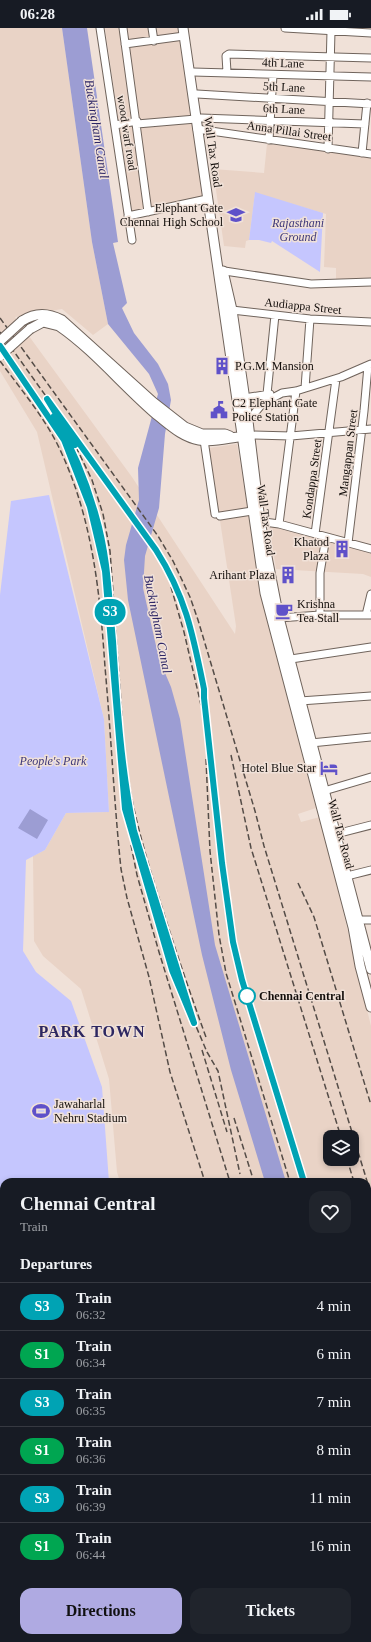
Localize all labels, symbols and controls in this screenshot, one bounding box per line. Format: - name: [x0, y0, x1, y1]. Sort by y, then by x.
- text: 06:28: [20, 6, 55, 22]
- street label: 4th Lane: [262, 55, 304, 71]
- water label: Buckingham Canal: [82, 78, 112, 180]
- street label: 5th Lane: [262, 79, 306, 95]
- street label: wood warf road: [114, 94, 140, 172]
- street label: 6th Lane: [262, 101, 306, 117]
- street label: Wall Tax Road: [201, 116, 225, 188]
- street label: Anna Pillai Street: [246, 118, 333, 144]
- place label: Elephant Gate Chennai High School: [120, 201, 224, 229]
- school or university icon: Elephant Gate Chennai High School: [226, 205, 246, 225]
- park label: Rajasthani Ground: [271, 216, 324, 244]
- street label: Audiappa Street: [264, 295, 343, 317]
- building icon: P.G.M. Mansion: [212, 356, 232, 376]
- place label: P.G.M. Mansion: [235, 359, 314, 373]
- place label: C2 Elephant Gate Police Station: [232, 396, 317, 424]
- public building icon: C2 Elephant Gate Police Station: [209, 400, 229, 420]
- street label: Mangappan Street: [336, 408, 360, 497]
- street label: Kondappa Street: [299, 438, 325, 520]
- street label: Wall Tax Road: [254, 484, 278, 556]
- place label: Khatod Plaza: [294, 535, 330, 563]
- building icon: Khatod Plaza: [332, 539, 352, 559]
- building icon: Arihant Plaza: [278, 565, 298, 585]
- place label: Arihant Plaza: [209, 568, 276, 582]
- water label: Buckingham Canal: [141, 573, 175, 675]
- place label: Krishna Tea Stall: [297, 597, 340, 625]
- line badge: S3: [92, 599, 128, 625]
- cafe icon: Krishna Tea Stall: [274, 601, 294, 621]
- text: S3: [103, 604, 117, 619]
- park label: People's Park: [19, 754, 87, 768]
- hotel icon: Hotel Blue Star: [319, 758, 339, 778]
- place label: Hotel Blue Star: [241, 761, 316, 775]
- street label: Wall Tax Road: [325, 798, 357, 870]
- marker: Chennai Central: [238, 987, 256, 1005]
- place label: Chennai Central: [259, 989, 345, 1003]
- district label: PARK TOWN: [38, 1023, 146, 1040]
- place label: Jawaharlal Nehru Stadium: [54, 1097, 128, 1125]
- sports icon: Jawaharlal Nehru Stadium: [31, 1101, 51, 1121]
- map controls: [323, 1130, 359, 1166]
- button: layers: [323, 1130, 359, 1166]
- button: heart: [309, 1191, 351, 1233]
- text: Chennai Central: [20, 1193, 156, 1214]
- text: Train: [20, 1219, 48, 1234]
- text: Departures: [20, 1256, 92, 1272]
- text: Train: [76, 1290, 112, 1306]
- text: 4 min: [316, 1298, 351, 1314]
- text: S3: [35, 1299, 49, 1314]
- text: 06:32: [76, 1307, 106, 1322]
- text: Train: [76, 1338, 112, 1354]
- text: 6 min: [316, 1346, 351, 1362]
- text: S1: [35, 1347, 49, 1362]
- text: 06:34: [76, 1355, 106, 1370]
- text: Train: [76, 1386, 112, 1402]
- text: 7 min: [316, 1394, 351, 1410]
- text: S3: [35, 1395, 49, 1410]
- text: 06:35: [76, 1403, 106, 1418]
- text: Train: [76, 1434, 112, 1450]
- text: 8 min: [316, 1442, 351, 1458]
- text: S1: [35, 1443, 49, 1458]
- text: 06:36: [76, 1451, 106, 1466]
- text: Train: [76, 1482, 112, 1498]
- text: 11 min: [309, 1490, 351, 1506]
- text: S3: [35, 1491, 49, 1506]
- text: 06:39: [76, 1499, 106, 1514]
- text: Train: [76, 1530, 112, 1546]
- text: 16 min: [309, 1538, 351, 1554]
- text: S1: [35, 1539, 49, 1554]
- text: 06:44: [76, 1547, 106, 1562]
- button: Directions: [20, 1588, 182, 1634]
- button: Tickets: [190, 1588, 351, 1634]

